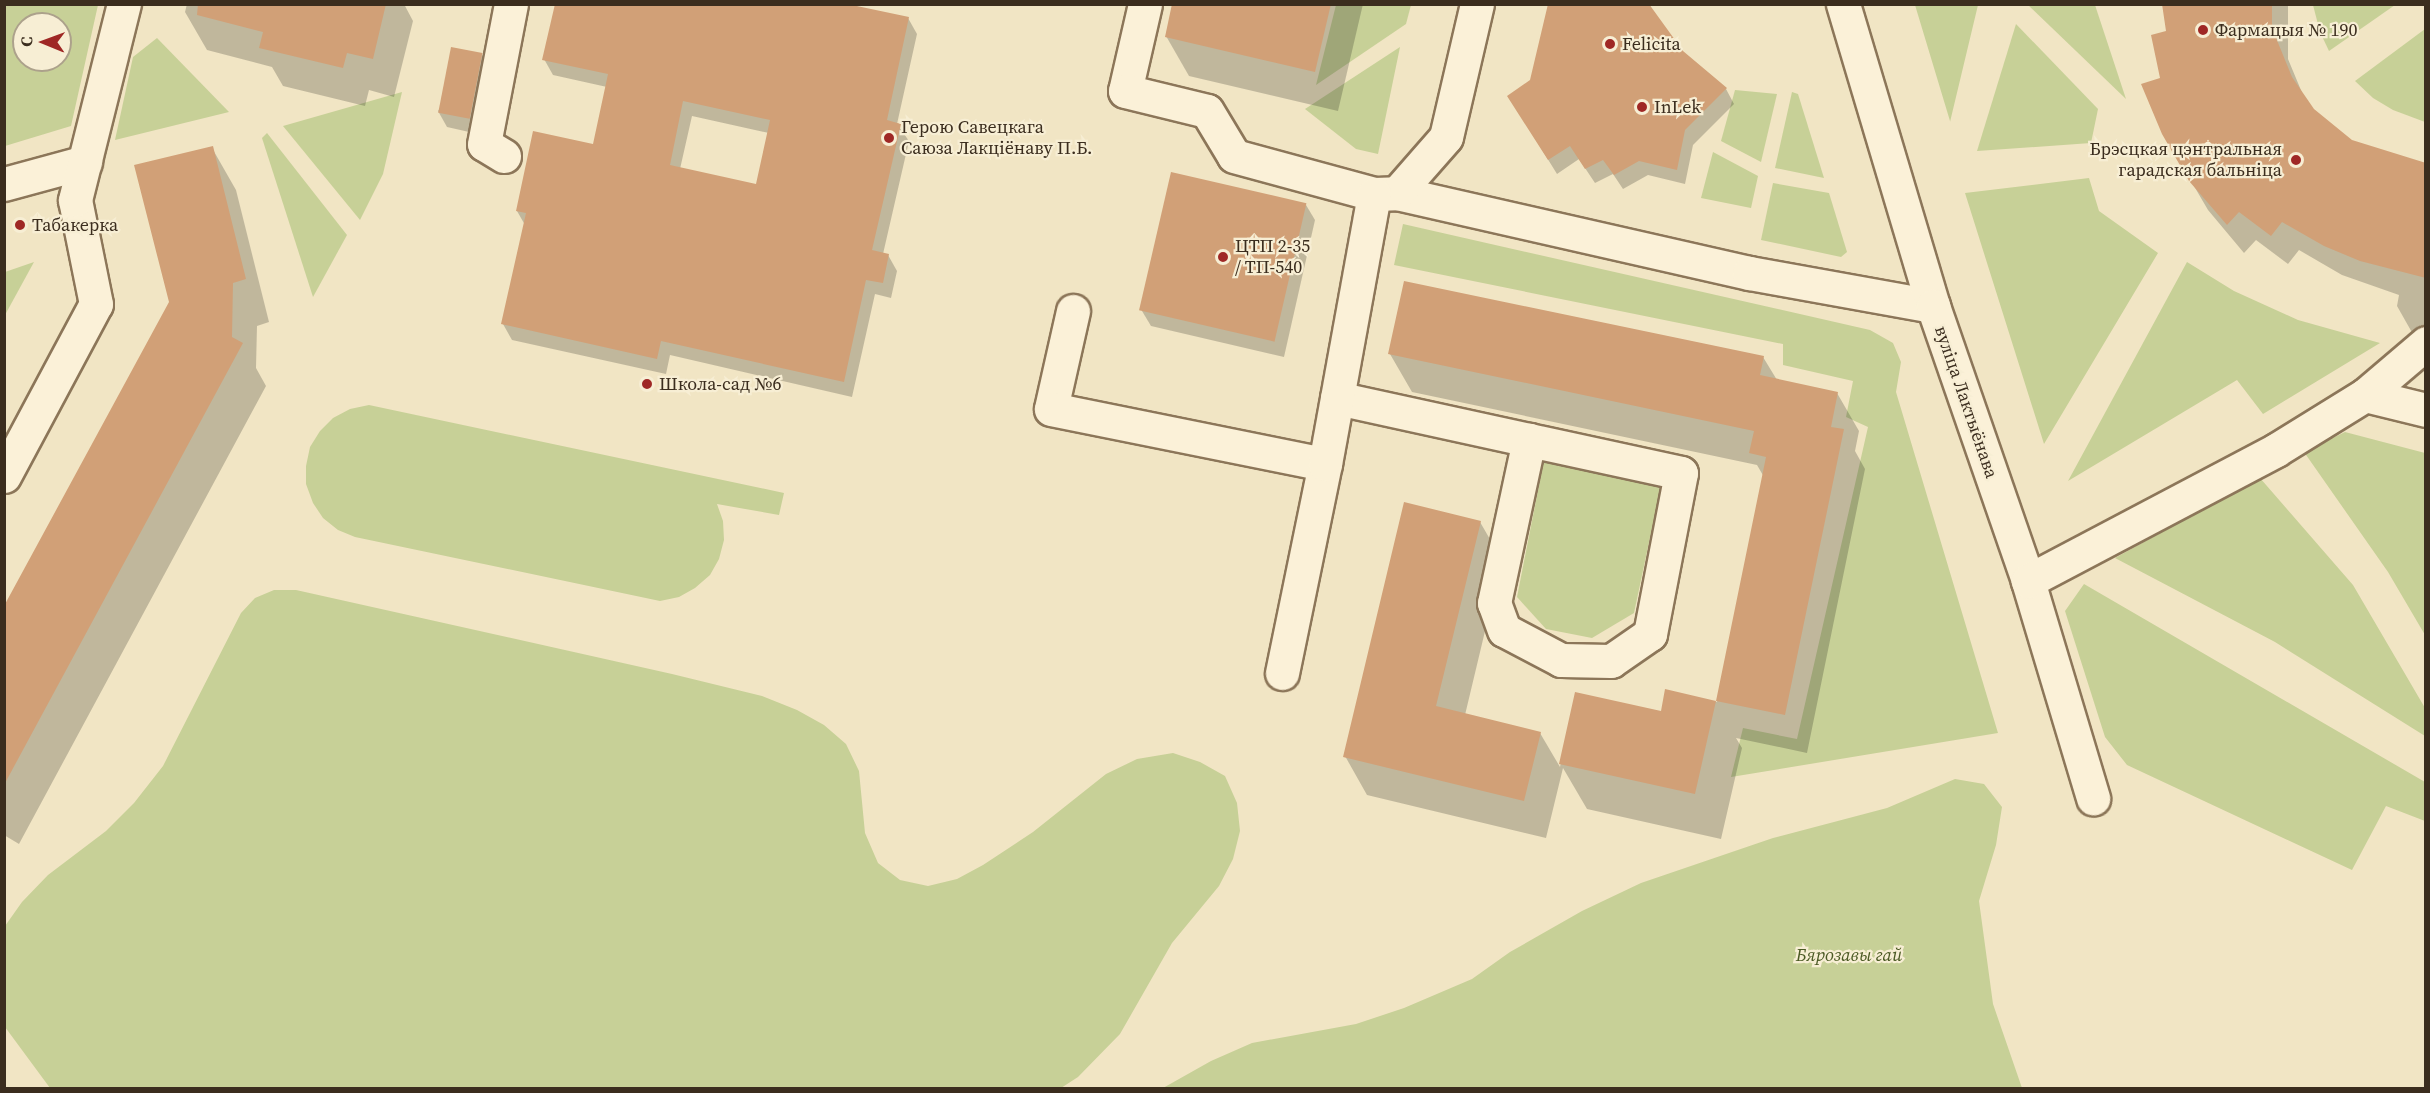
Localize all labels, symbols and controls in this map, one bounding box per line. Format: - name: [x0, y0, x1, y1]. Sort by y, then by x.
- north arrow: [12, 12, 72, 72]
- place label: Фармацыя № 190: [2215, 19, 2358, 41]
- marker: Фармацыя № 190: [2196, 23, 2210, 37]
- place label: Felicita: [1622, 33, 1681, 55]
- text: С: [15, 37, 37, 47]
- marker: Felicita: [1603, 37, 1617, 51]
- place label: InLek: [1654, 96, 1701, 118]
- marker: InLek: [1635, 100, 1649, 114]
- place label: Герою Савецкага Саюза Лакціёнаву П.Б.: [901, 117, 1092, 160]
- marker: Герою Савецкага Саюза Лакціёнаву П.Б.: [882, 131, 896, 145]
- place label: Брэсцкая цэнтральная гарадская бальніца: [2089, 139, 2282, 182]
- marker: Брэсцкая цэнтральная гарадская бальніца: [2287, 151, 2305, 169]
- place label: Табакерка: [32, 214, 118, 236]
- marker: Табакерка: [13, 218, 27, 232]
- place label: ЦТП 2-35 / ТП-540: [1235, 236, 1310, 278]
- marker: ЦТП 2-35 / ТП-540: [1216, 250, 1230, 264]
- street label: вуліца Лактыёнава: [1930, 323, 2002, 481]
- place label: Школа-сад №6: [659, 373, 782, 395]
- marker: Школа-сад №6: [640, 377, 654, 391]
- park label: Бярозавы гай: [1796, 944, 1902, 966]

